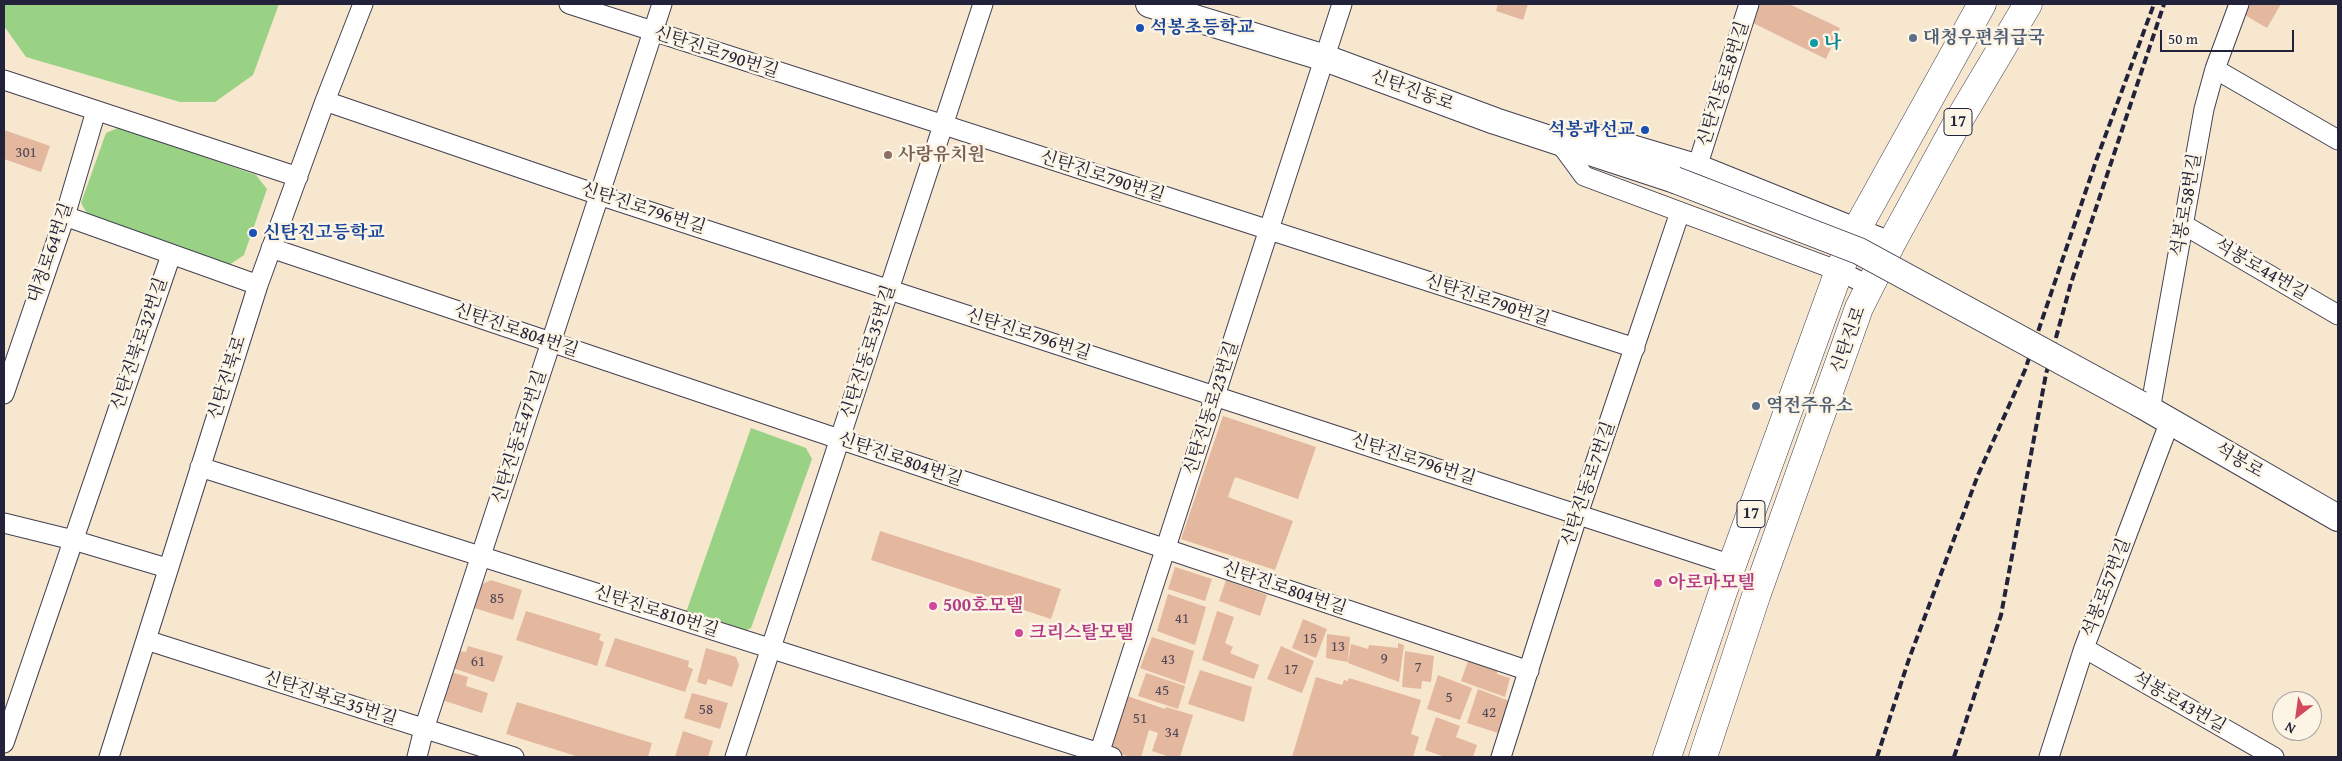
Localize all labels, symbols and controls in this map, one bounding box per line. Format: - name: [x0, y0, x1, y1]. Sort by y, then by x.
- place label: 석봉초등학교: [1150, 17, 1254, 39]
- street label: 신탄진동로8번길: [1694, 19, 1754, 149]
- scale bar: [2162, 20, 2296, 52]
- marker: 석봉초등학교: [1134, 22, 1146, 34]
- street label: 신탄진로790번길: [651, 23, 781, 83]
- place label: 대청우편취급국: [1923, 27, 2045, 49]
- text: 50 m: [2168, 28, 2198, 49]
- place label: 나: [1824, 32, 1841, 54]
- marker: 대청우편취급국: [1907, 32, 1919, 44]
- marker: 나: [1808, 37, 1820, 49]
- street label: 신탄진동로: [1367, 66, 1457, 116]
- road number: 17: [1944, 108, 1972, 136]
- place label: 석봉과선교: [1548, 119, 1635, 141]
- marker: 석봉과선교: [1639, 124, 1651, 136]
- house number: 301: [15, 144, 37, 162]
- place label: 사랑유치원: [898, 144, 985, 166]
- street label: 신탄진로790번길: [1037, 147, 1167, 207]
- marker: 사랑유치원: [882, 149, 894, 161]
- street label: 석봉로58번길: [2167, 152, 2207, 258]
- street label: 신탄진로796번길: [578, 179, 708, 239]
- street label: 대청로64번길: [24, 200, 78, 306]
- place label: 신탄진고등학교: [263, 222, 385, 244]
- marker: 신탄진고등학교: [247, 227, 259, 239]
- street label: 석봉로44번길: [2210, 235, 2312, 305]
- street label: 신탄진로790번길: [1422, 271, 1552, 331]
- street label: 신탄진북로32번길: [107, 275, 173, 413]
- street label: 신탄진동로35번길: [837, 283, 901, 421]
- street label: 신탄진로804번길: [451, 300, 581, 362]
- street label: 신탄진로: [1827, 304, 1871, 376]
- street label: 신탄진로796번길: [963, 305, 1093, 365]
- street label: 신탄진북로: [204, 333, 252, 423]
- street label: 신탄진동로23번길: [1180, 339, 1244, 477]
- street label: 신탄진동로47번길: [488, 368, 552, 506]
- place label: 역전주유소: [1766, 395, 1853, 417]
- marker: 역전주유소: [1750, 400, 1762, 412]
- street label: 신탄진동로7번길: [1558, 419, 1620, 549]
- street label: 신탄진로804번길: [835, 429, 965, 491]
- street label: 신탄진로796번길: [1348, 430, 1478, 490]
- street label: 석봉로: [2211, 439, 2267, 483]
- road number: 17: [1737, 500, 1765, 528]
- street label: 석봉로57번길: [2078, 535, 2136, 641]
- street label: 신탄진로804번길: [1219, 558, 1349, 620]
- place label: 아로마모텔: [1668, 572, 1755, 594]
- marker: 아로마모텔: [1652, 577, 1664, 589]
- street label: 신탄진로810번길: [591, 582, 721, 642]
- house number: 85: [490, 590, 504, 608]
- place label: 500호모텔: [943, 595, 1023, 617]
- marker: 500호모텔: [927, 600, 939, 612]
- house number: 41: [1175, 610, 1189, 628]
- place label: 크리스탈모텔: [1029, 622, 1133, 644]
- marker: 크리스탈모텔: [1013, 627, 1025, 639]
- house number: 15: [1303, 630, 1317, 648]
- house number: 13: [1331, 638, 1345, 656]
- house number: 9: [1380, 650, 1388, 668]
- house number: 43: [1161, 651, 1175, 669]
- house number: 61: [471, 653, 485, 671]
- house number: 7: [1414, 659, 1422, 677]
- house number: 17: [1284, 661, 1298, 679]
- street label: 신탄진북로35번길: [261, 667, 399, 731]
- street label: 석봉로43번길: [2128, 668, 2230, 738]
- house number: 45: [1155, 682, 1169, 700]
- house number: 5: [1445, 689, 1453, 707]
- north arrow: [2272, 691, 2322, 741]
- house number: 58: [699, 701, 713, 719]
- house number: 42: [1482, 704, 1496, 722]
- house number: 51: [1133, 710, 1147, 728]
- text: N: [2281, 717, 2299, 739]
- house number: 34: [1165, 724, 1179, 742]

